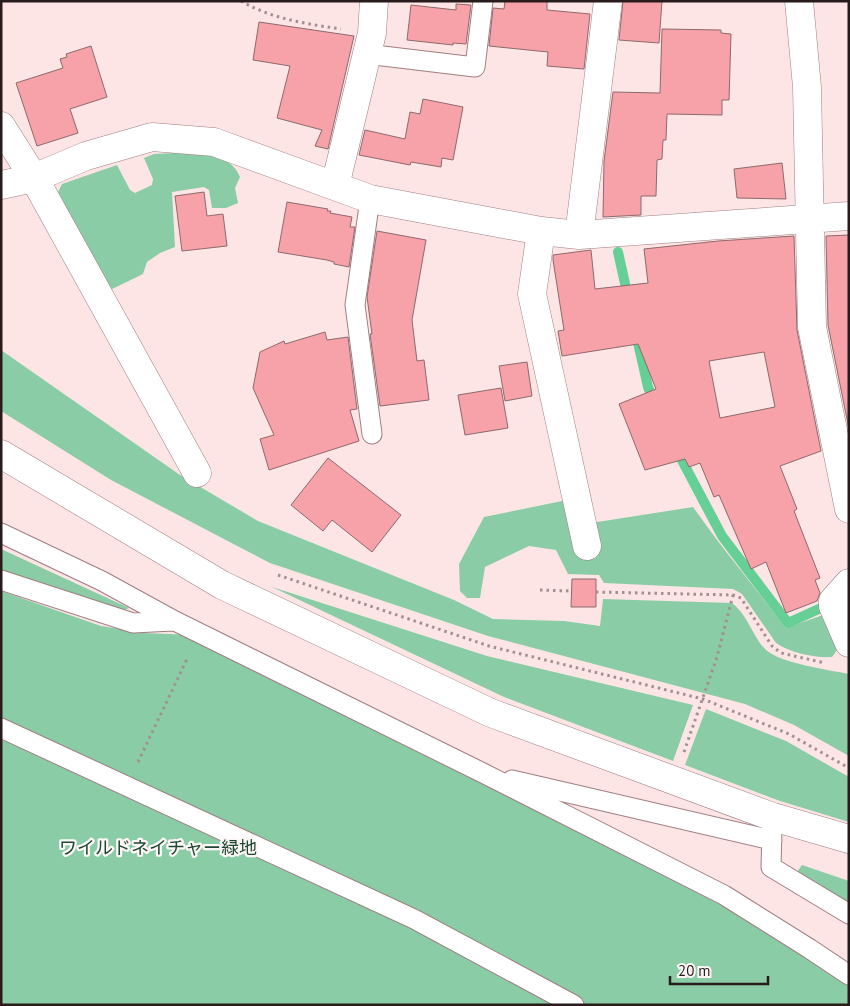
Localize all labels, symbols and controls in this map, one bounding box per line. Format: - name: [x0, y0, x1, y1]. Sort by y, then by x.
- park label: ワイルドネイチャー緑地: [59, 836, 257, 859]
- scale bar: [670, 954, 768, 986]
- text: 20 m: [678, 961, 711, 980]

